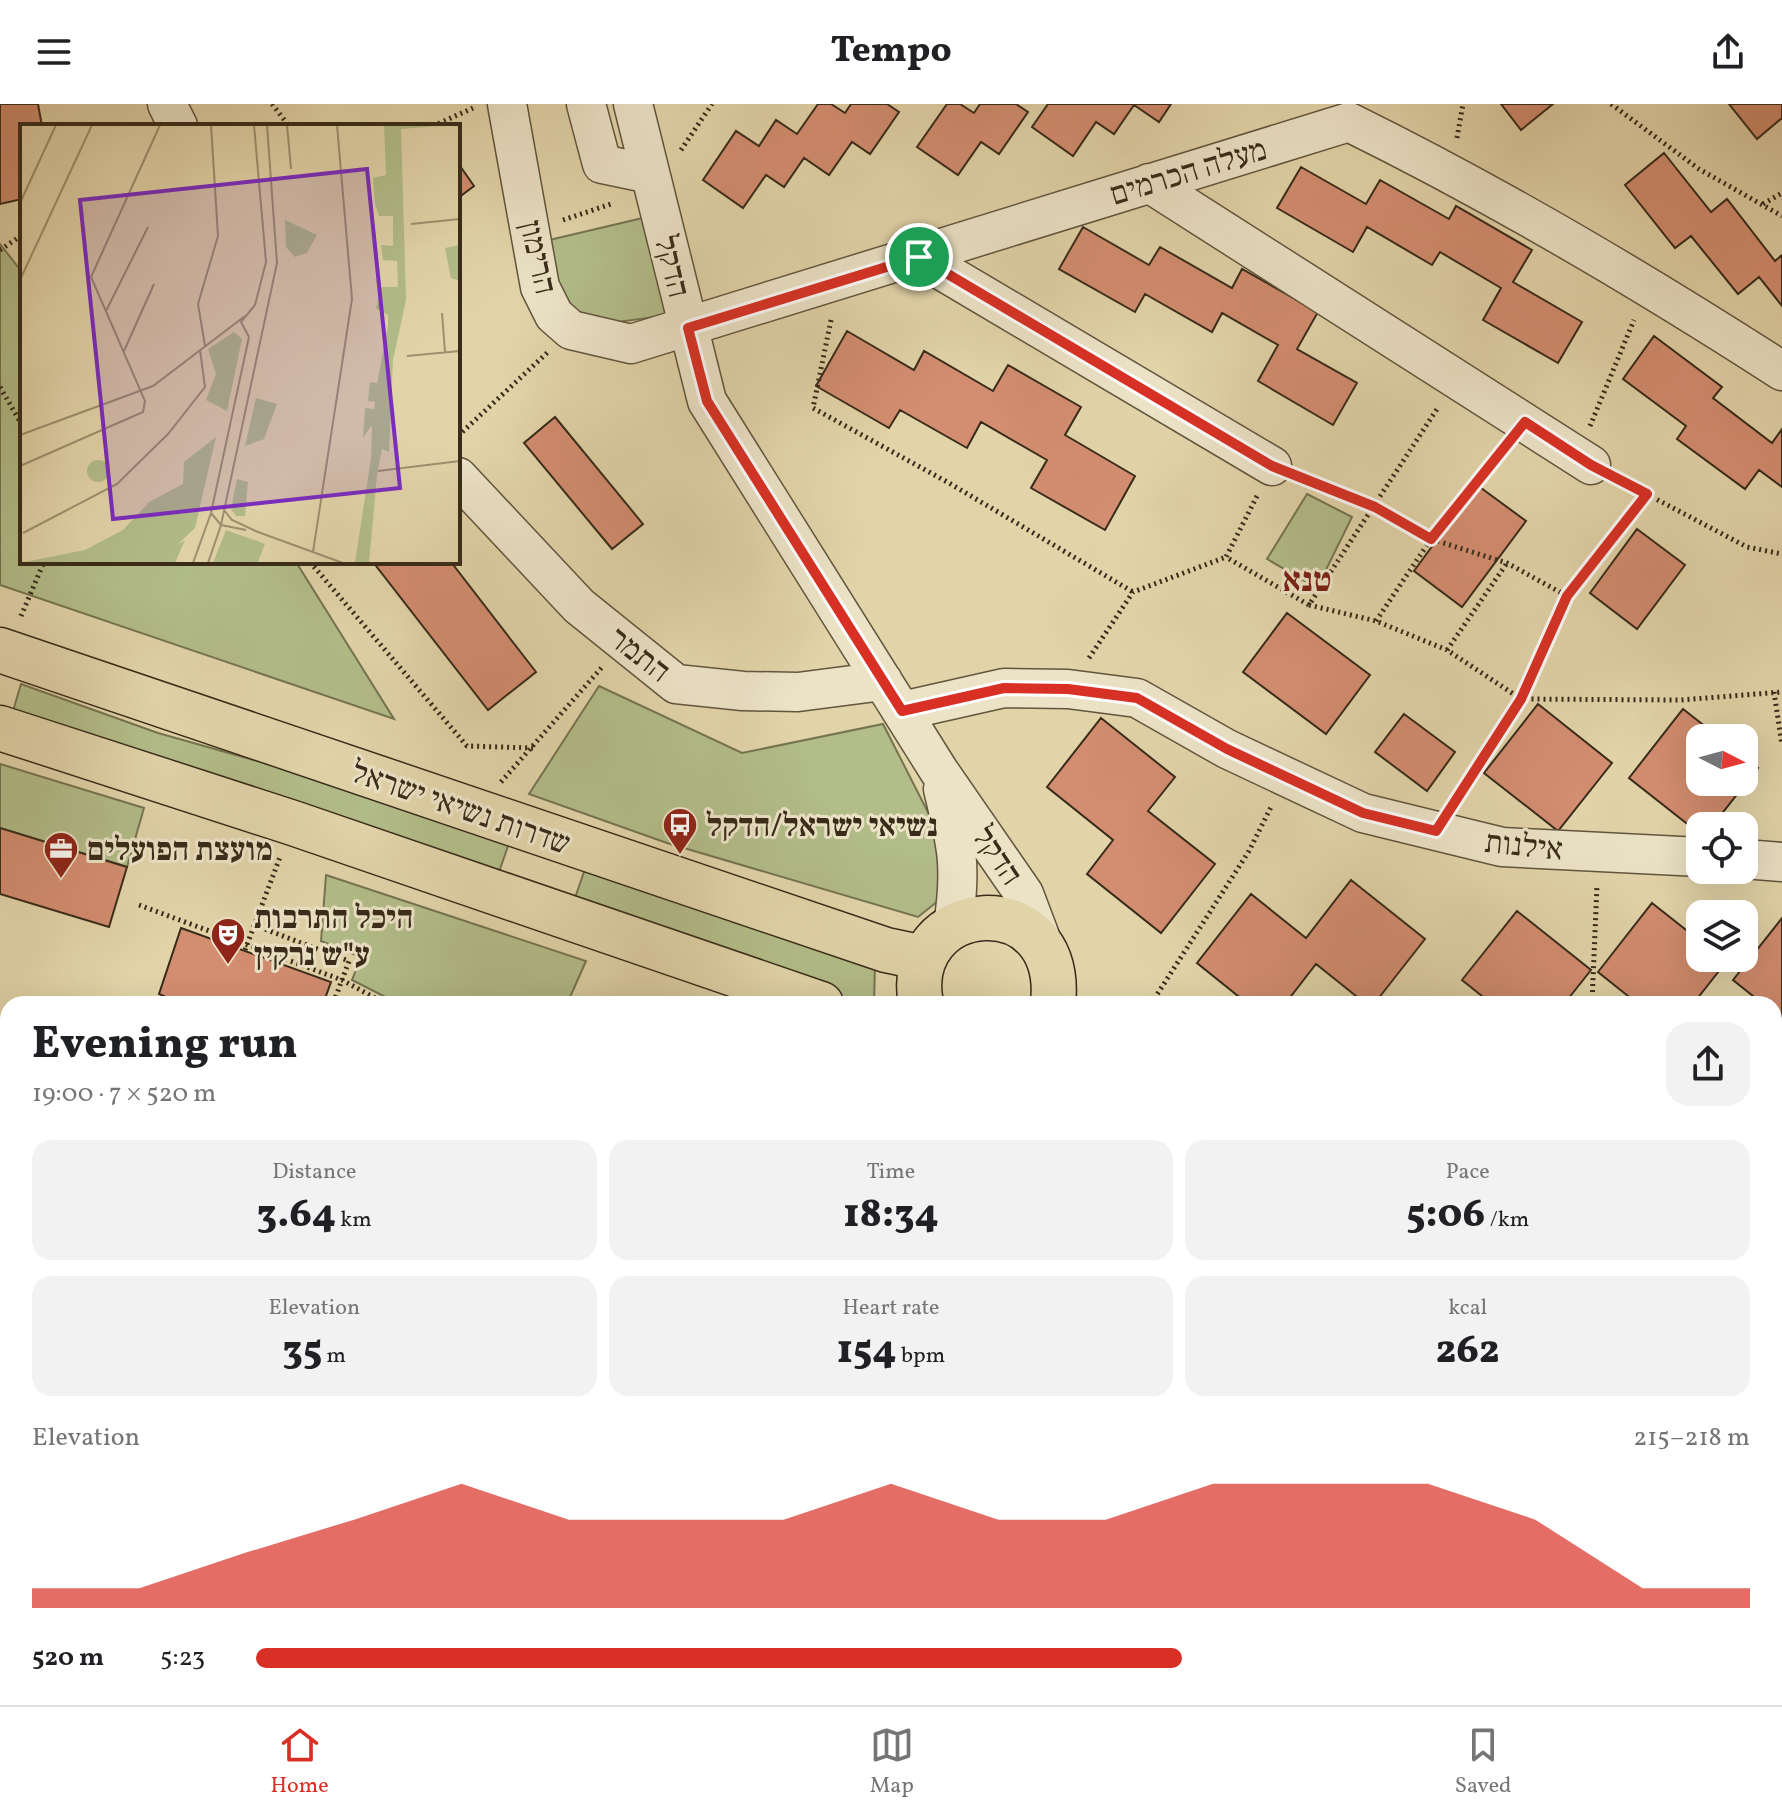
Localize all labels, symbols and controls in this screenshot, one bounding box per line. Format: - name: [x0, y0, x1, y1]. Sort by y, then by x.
- text: Tempo: [830, 27, 952, 77]
- icon: menu: [32, 30, 76, 74]
- icon: share: [1706, 30, 1750, 74]
- inset map: [20, 124, 460, 564]
- street label: מעלה הכרמים: [1105, 129, 1273, 219]
- street label: הרימון: [506, 216, 566, 299]
- pin: [885, 223, 953, 291]
- street label: הדקל: [641, 231, 699, 303]
- icon: arrive: [897, 235, 941, 279]
- district label: טנא: [1283, 559, 1331, 606]
- street label: התמר: [598, 618, 678, 694]
- north arrow: [1686, 724, 1758, 796]
- map controls: [1686, 724, 1758, 972]
- street label: שדרות נשיאי ישראל: [344, 752, 576, 868]
- bus stop icon: נשיאי ישראל/הדקל: [661, 806, 699, 856]
- place label: נשיאי ישראל/הדקל: [706, 806, 938, 850]
- button: locate: [1686, 812, 1758, 884]
- street label: הדקל: [960, 818, 1031, 895]
- street label: אילנות: [1482, 822, 1565, 874]
- office icon: מועצת הפועלים: [42, 830, 80, 880]
- place label: מועצת הפועלים: [87, 830, 273, 874]
- place label: היכל התרבות ע"ש נרקין: [254, 898, 413, 979]
- button: layers: [1686, 900, 1758, 972]
- theatre icon: היכל התרבות ע"ש נרקין: [209, 916, 247, 966]
- text: Evening run: [32, 1015, 298, 1076]
- button: share: [1666, 1022, 1750, 1106]
- text: 19:00 · 7 × 520 m: [32, 1076, 216, 1112]
- text: Distance: [272, 1157, 356, 1188]
- text: Time: [867, 1157, 915, 1188]
- text: Pace: [1446, 1157, 1490, 1188]
- text: 3.64: [257, 1188, 336, 1244]
- text: 18:34: [843, 1188, 939, 1244]
- text: 5:06: [1406, 1188, 1485, 1244]
- text: km: [336, 1205, 372, 1236]
- text: /km: [1485, 1205, 1529, 1236]
- text: Elevation: [269, 1293, 360, 1324]
- text: Heart rate: [842, 1293, 940, 1324]
- text: kcal: [1448, 1293, 1487, 1324]
- text: 35: [283, 1324, 322, 1380]
- text: 154: [837, 1324, 897, 1380]
- text: 262: [1436, 1324, 1499, 1380]
- text: m: [322, 1341, 346, 1372]
- text: bpm: [897, 1341, 945, 1372]
- text: Elevation: [32, 1420, 140, 1456]
- text: 215–218 m: [1633, 1420, 1750, 1456]
- text: 520 m: [32, 1640, 104, 1676]
- text: 5:23: [160, 1640, 205, 1676]
- tab: Home: [271, 1723, 329, 1802]
- tab: Map: [870, 1723, 914, 1802]
- tab: Saved: [1455, 1723, 1511, 1802]

